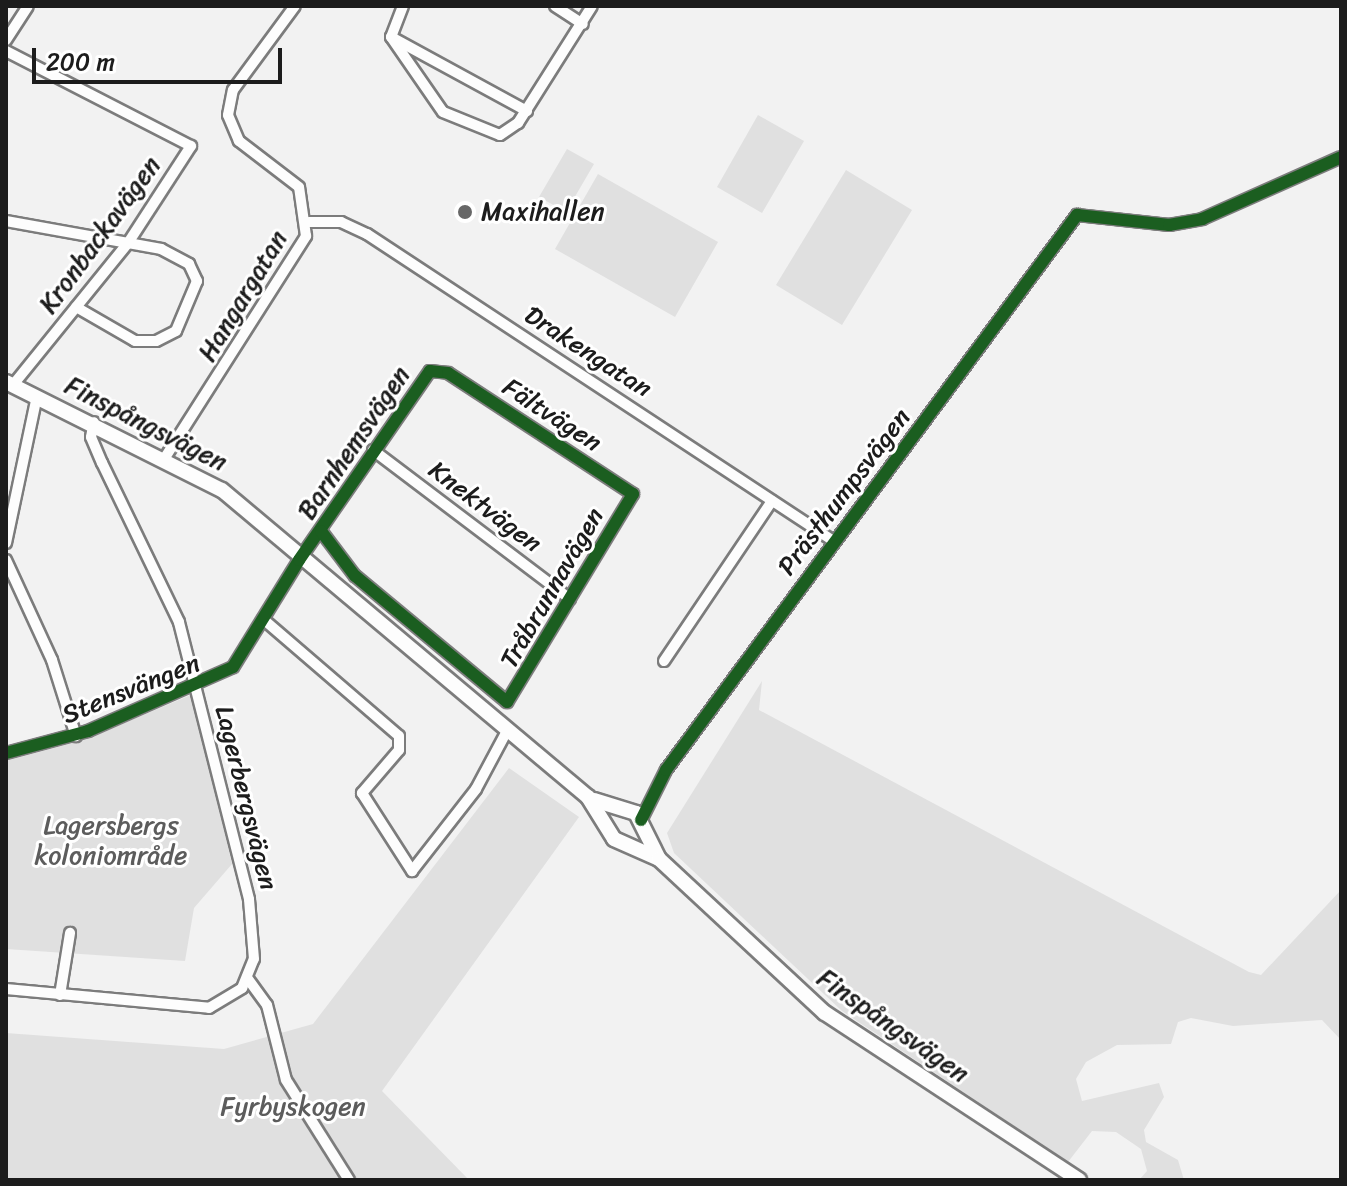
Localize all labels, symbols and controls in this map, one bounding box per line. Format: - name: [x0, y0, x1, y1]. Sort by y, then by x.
- scale bar: [36, 32, 286, 82]
- text: 200 m: [46, 41, 115, 83]
- street label: Kronbackavägen: [33, 151, 167, 319]
- place label: Maxihallen: [481, 196, 605, 228]
- marker: Maxihallen: [456, 203, 474, 221]
- street label: Hangargatan: [192, 225, 294, 367]
- street label: Drakengatan: [519, 299, 657, 405]
- street label: Barnhemsvägen: [291, 361, 417, 525]
- street label: Finspångsvägen: [60, 370, 232, 478]
- street label: Fältvägen: [497, 372, 607, 458]
- street label: Prästhumpsvägen: [771, 402, 917, 582]
- street label: Knektvägen: [422, 454, 548, 560]
- street label: Tråbrunnavägen: [493, 502, 611, 674]
- street label: Stensvängen: [58, 647, 204, 731]
- street label: Lagerbergsvägen: [208, 703, 284, 893]
- park label: Lagersbergs koloniområde: [35, 810, 187, 872]
- street label: Finspångsvägen: [811, 962, 975, 1090]
- park label: Fyrbyskogen: [220, 1091, 366, 1123]

